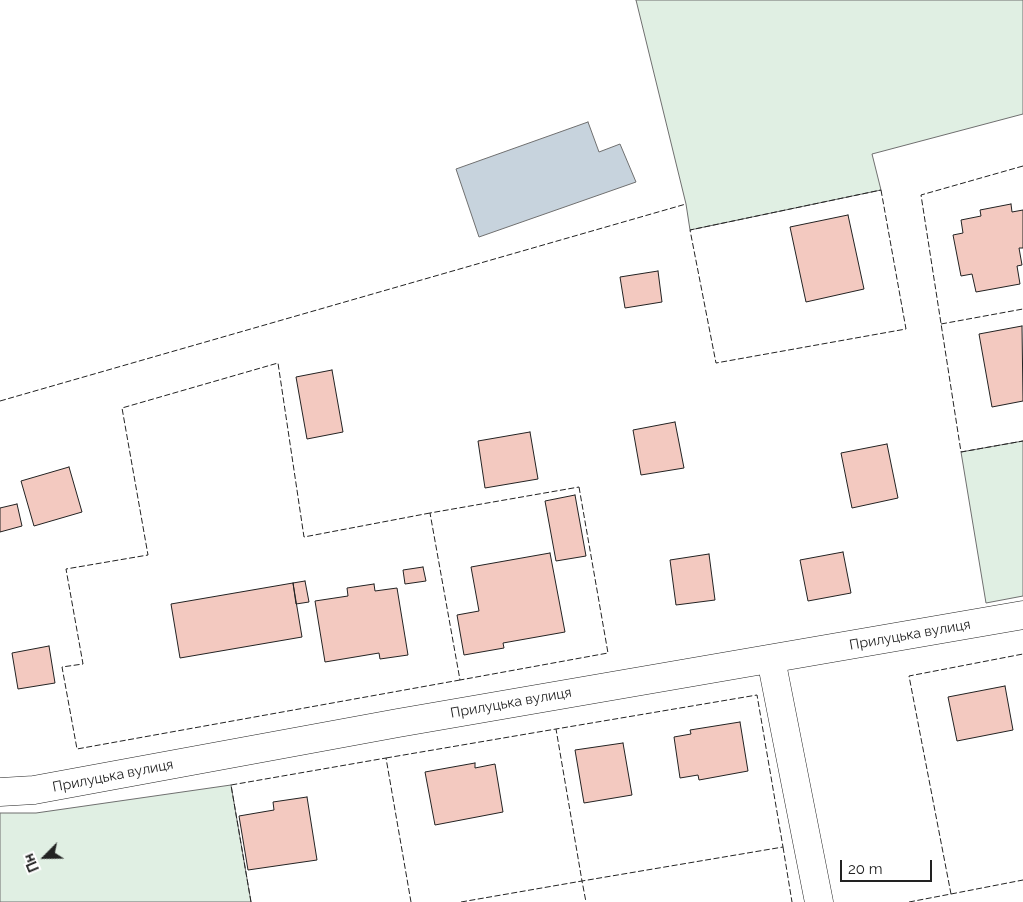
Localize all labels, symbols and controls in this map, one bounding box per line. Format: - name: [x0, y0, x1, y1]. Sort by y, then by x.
- street label: Прилуцька вулиця: [848, 616, 972, 654]
- street label: Прилуцька вулиця: [449, 684, 573, 722]
- street label: Прилуцька вулиця: [51, 756, 175, 796]
- north arrow: [20, 832, 70, 882]
- scale bar: [843, 850, 936, 882]
- text: Пн: [20, 851, 42, 875]
- text: 20 m: [848, 860, 883, 878]

